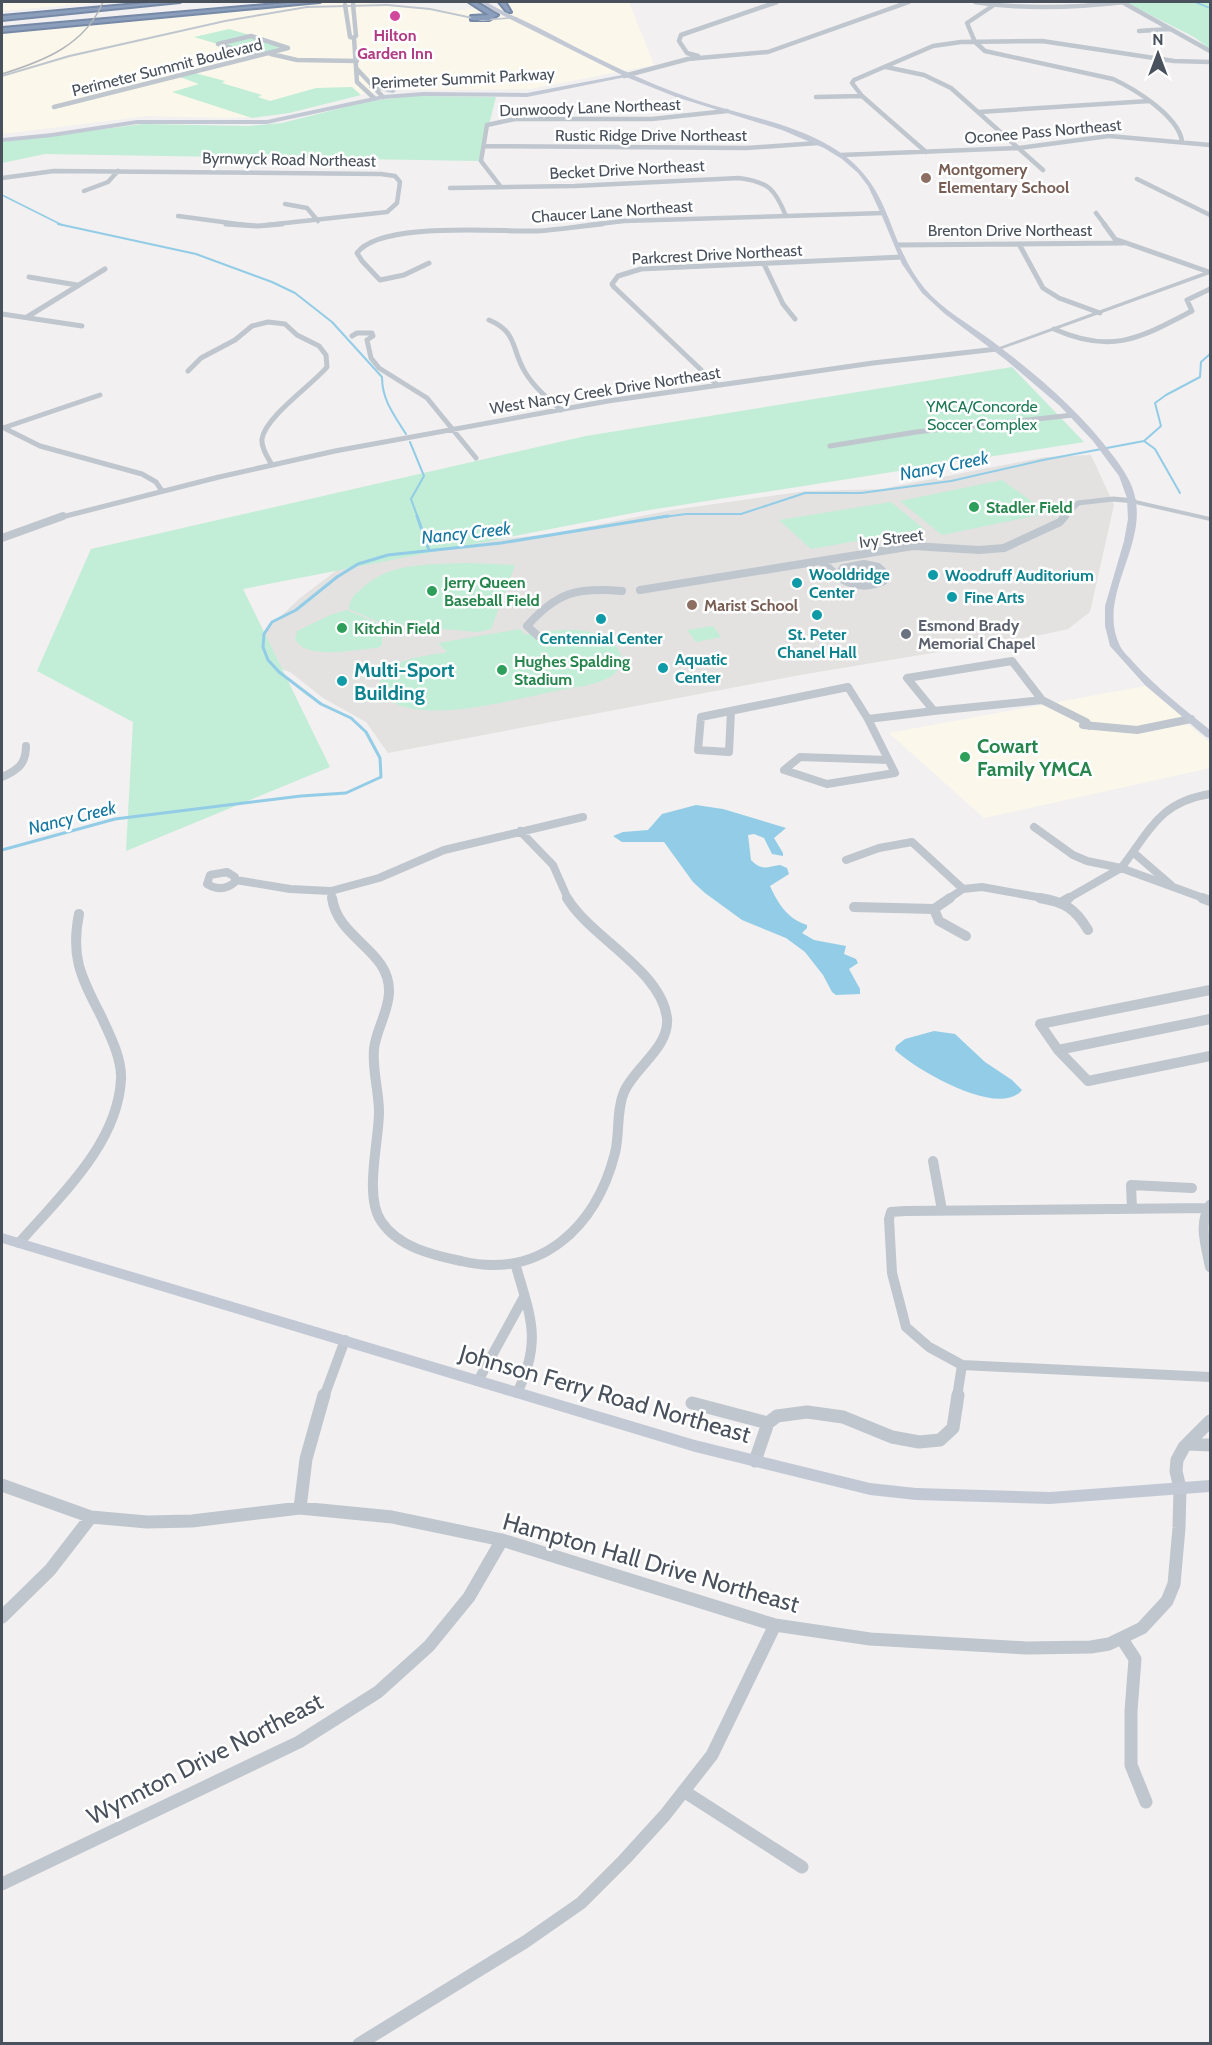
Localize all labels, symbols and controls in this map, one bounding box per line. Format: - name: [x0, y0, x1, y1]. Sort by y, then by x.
- marker: Hilton Garden Inn: [388, 9, 402, 23]
- north arrow: [1128, 24, 1188, 84]
- place label: Hilton Garden Inn: [357, 26, 433, 63]
- text: N: [1152, 30, 1164, 49]
- street label: Perimeter Summit Boulevard: [70, 35, 264, 100]
- street label: Perimeter Summit Parkway: [371, 64, 555, 93]
- street label: Dunwoody Lane Northeast: [499, 95, 682, 120]
- street label: Oconee Pass Northeast: [964, 115, 1123, 148]
- street label: Rustic Ridge Drive Northeast: [555, 126, 748, 145]
- street label: Byrnwyck Road Northeast: [202, 148, 377, 171]
- street label: Becket Drive Northeast: [549, 156, 706, 183]
- place label: Montgomery Elementary School: [938, 160, 1069, 197]
- marker: Montgomery Elementary School: [919, 171, 933, 185]
- street label: Chaucer Lane Northeast: [531, 196, 694, 227]
- street label: Brenton Drive Northeast: [928, 221, 1093, 240]
- street label: Parkcrest Drive Northeast: [631, 241, 803, 268]
- street label: West Nancy Creek Drive Northeast: [488, 363, 722, 418]
- park label: YMCA/Concorde Soccer Complex: [925, 397, 1038, 434]
- water label: Nancy Creek: [898, 446, 991, 485]
- place label: Stadler Field: [986, 498, 1073, 517]
- marker: Stadler Field: [967, 500, 981, 514]
- water label: Nancy Creek: [420, 517, 513, 549]
- street label: Ivy Street: [858, 525, 925, 552]
- place label: Wooldridge Center: [809, 565, 890, 602]
- place label: Woodruff Auditorium: [945, 566, 1094, 585]
- marker: Woodruff Auditorium: [926, 568, 940, 582]
- place label: Jerry Queen Baseball Field: [443, 573, 540, 610]
- marker: Wooldridge Center: [790, 576, 804, 590]
- marker: Jerry Queen Baseball Field: [425, 584, 439, 598]
- place label: Fine Arts: [964, 588, 1025, 607]
- marker: Fine Arts: [945, 590, 959, 604]
- place label: Marist School: [704, 596, 798, 615]
- marker: Marist School: [685, 598, 699, 612]
- marker: St. Peter Chanel Hall: [810, 608, 824, 622]
- marker: Centennial Center: [594, 612, 608, 626]
- place label: Esmond Brady Memorial Chapel: [918, 616, 1035, 653]
- place label: Kitchin Field: [354, 619, 440, 638]
- marker: Kitchin Field: [335, 621, 349, 635]
- place label: St. Peter Chanel Hall: [777, 625, 857, 662]
- marker: Esmond Brady Memorial Chapel: [899, 627, 913, 641]
- place label: Centennial Center: [539, 629, 663, 648]
- place label: Aquatic Center: [675, 650, 727, 687]
- place label: Hughes Spalding Stadium: [514, 652, 630, 689]
- place label: Multi-Sport Building: [354, 658, 455, 705]
- marker: Aquatic Center: [656, 661, 670, 675]
- marker: Hughes Spalding Stadium: [495, 663, 509, 677]
- marker: Multi-Sport Building: [335, 674, 349, 688]
- place label: Cowart Family YMCA: [977, 734, 1093, 781]
- marker: Cowart Family YMCA: [958, 750, 972, 764]
- water label: Nancy Creek: [26, 796, 119, 840]
- street label: Johnson Ferry Road Northeast: [455, 1338, 754, 1449]
- street label: Hampton Hall Drive Northeast: [500, 1506, 803, 1619]
- street label: Wynnton Drive Northeast: [82, 1686, 328, 1831]

